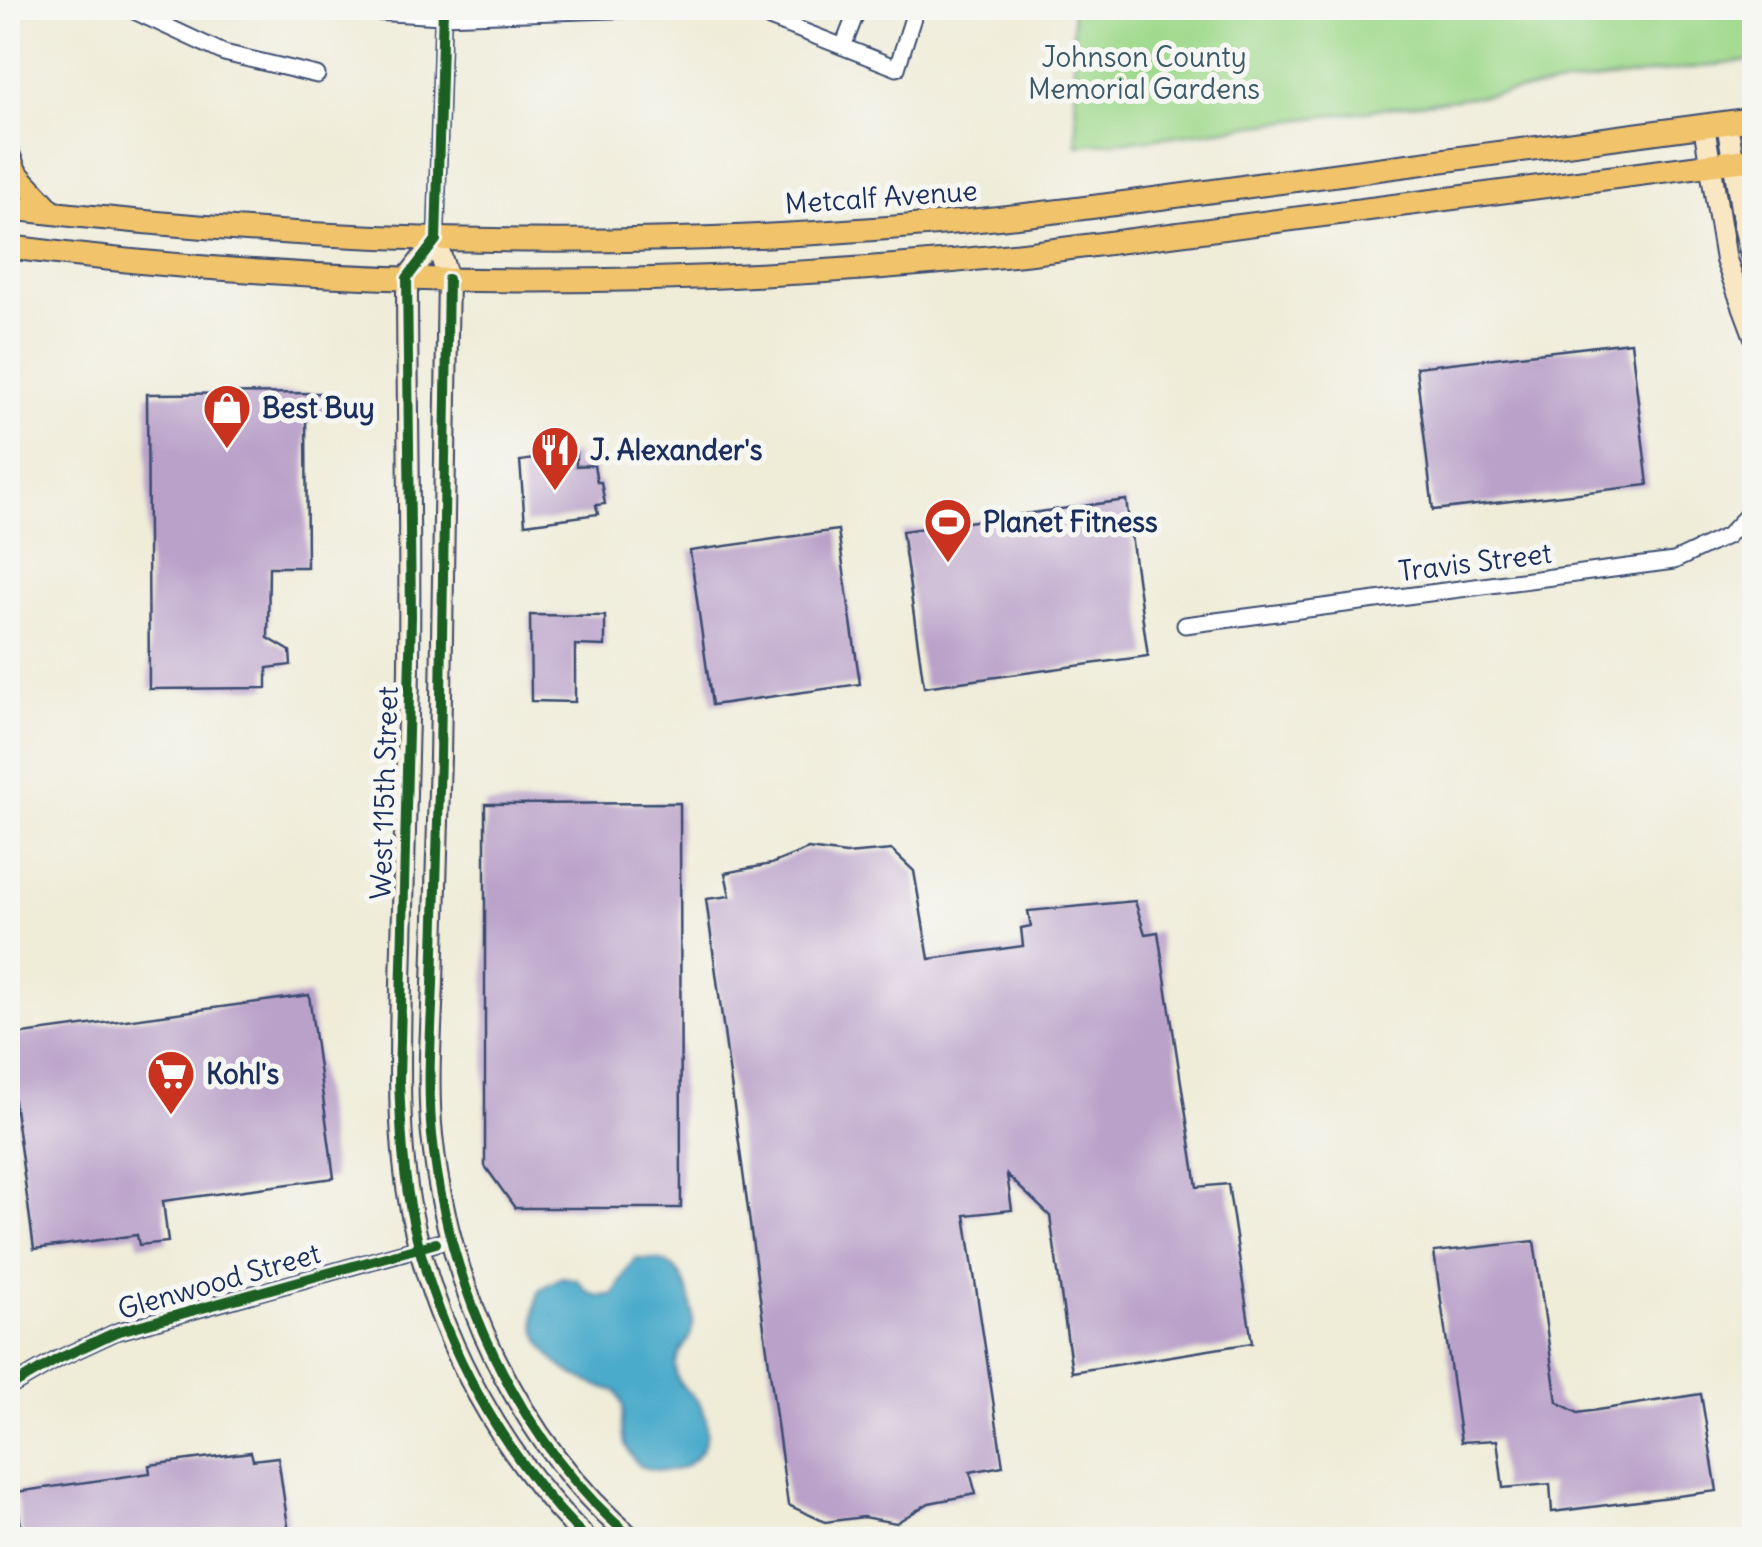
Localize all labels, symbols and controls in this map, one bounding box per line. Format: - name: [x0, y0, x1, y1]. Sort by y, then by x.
- park label: Johnson County Memorial Gardens: [1028, 39, 1260, 107]
- street label: Metcalf Avenue: [783, 172, 979, 222]
- shop icon: Best Buy: [201, 382, 253, 450]
- place label: Best Buy: [262, 390, 375, 426]
- restaurant icon: J. Alexander's: [529, 424, 581, 492]
- place label: J. Alexander's: [590, 432, 763, 468]
- sports icon: Planet Fitness: [922, 496, 974, 564]
- place label: Planet Fitness: [983, 504, 1158, 540]
- street label: Travis Street: [1396, 535, 1554, 589]
- street label: West 115th Street: [362, 686, 406, 900]
- supermarket icon: Kohl's: [145, 1048, 197, 1116]
- place label: Kohl's: [206, 1056, 279, 1092]
- street label: Glenwood Street: [114, 1235, 324, 1327]

